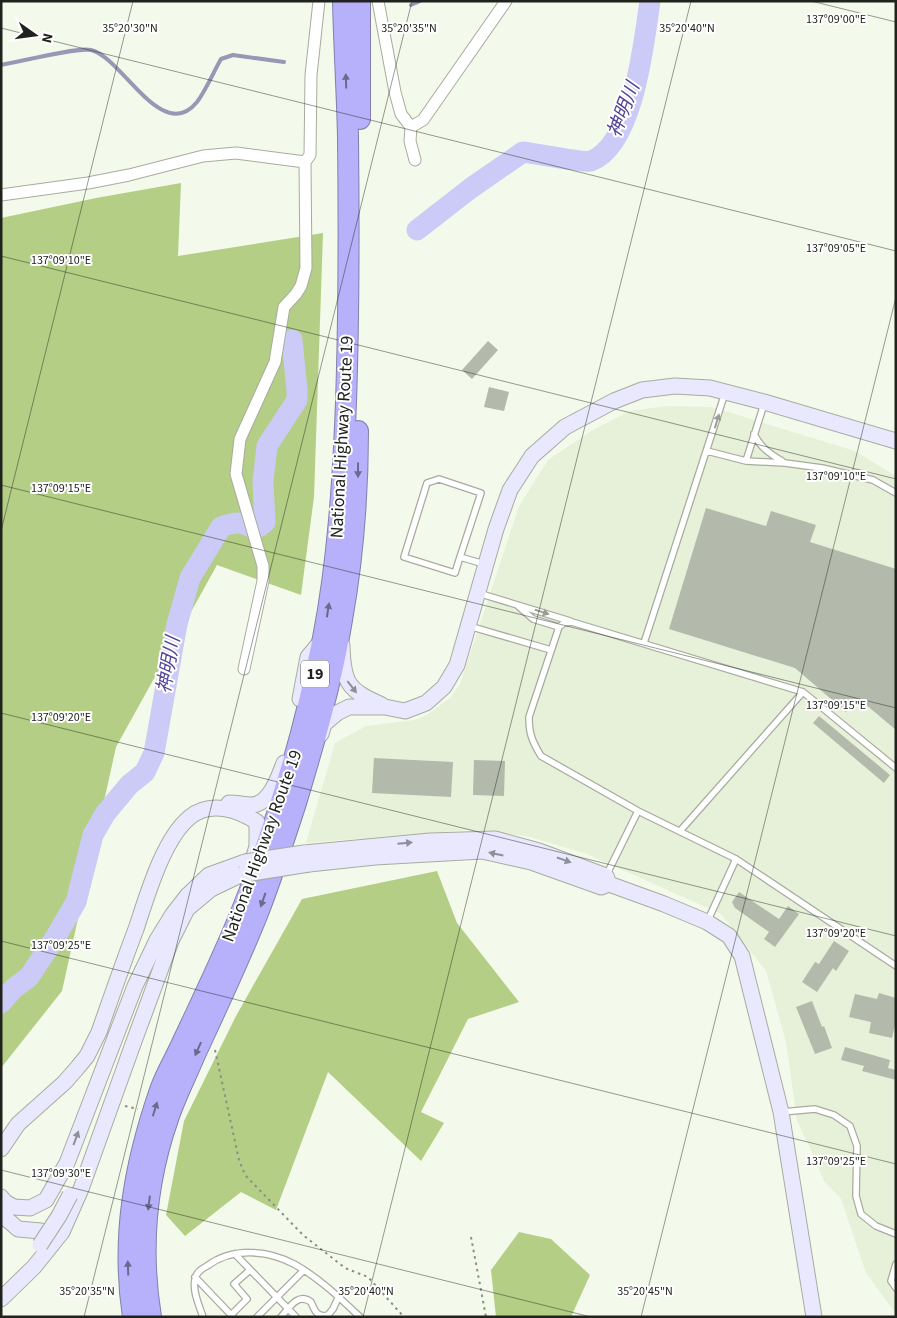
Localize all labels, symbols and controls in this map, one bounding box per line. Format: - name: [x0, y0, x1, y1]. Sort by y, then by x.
- north arrow: [10, 10, 60, 60]
- text: 137°09'00"E: [806, 11, 866, 28]
- text: 35°20'30"N: [102, 20, 158, 37]
- text: 35°20'35"N: [381, 20, 437, 37]
- text: 35°20'40"N: [659, 20, 715, 37]
- text: N: [36, 31, 57, 45]
- one-way arrow: [341, 73, 349, 89]
- water label: 神明川: [601, 77, 648, 141]
- text: 137°09'05"E: [806, 240, 866, 257]
- text: 137°09'10"E: [31, 252, 91, 269]
- street label: National Highway Route 19: [324, 335, 360, 539]
- one-way arrow: [713, 414, 721, 429]
- one-way arrow: [354, 462, 362, 478]
- text: 137°09'10"E: [806, 468, 866, 485]
- text: 137°09'15"E: [31, 480, 91, 497]
- one-way arrow: [324, 602, 332, 618]
- one-way arrow: [534, 609, 549, 617]
- water label: 神明川: [151, 633, 188, 695]
- road number: 19: [301, 661, 329, 688]
- one-way arrow: [347, 680, 357, 694]
- text: 137°09'15"E: [806, 697, 866, 714]
- text: 137°09'20"E: [31, 709, 91, 726]
- street label: National Highway Route 19: [216, 746, 308, 945]
- one-way arrow: [397, 839, 413, 847]
- one-way arrow: [489, 850, 504, 858]
- one-way arrow: [557, 857, 572, 864]
- one-way arrow: [259, 893, 267, 908]
- text: 137°09'20"E: [806, 925, 866, 942]
- text: 137°09'25"E: [31, 937, 91, 954]
- one-way arrow: [193, 1042, 201, 1056]
- one-way arrow: [151, 1101, 159, 1116]
- one-way arrow: [72, 1130, 80, 1145]
- text: 137°09'25"E: [806, 1153, 866, 1170]
- text: 137°09'30"E: [31, 1165, 91, 1182]
- one-way arrow: [145, 1195, 153, 1211]
- one-way arrow: [124, 1260, 132, 1276]
- text: 35°20'35"N: [59, 1283, 115, 1300]
- text: 35°20'40"N: [338, 1283, 394, 1300]
- text: 35°20'45"N: [617, 1283, 673, 1300]

